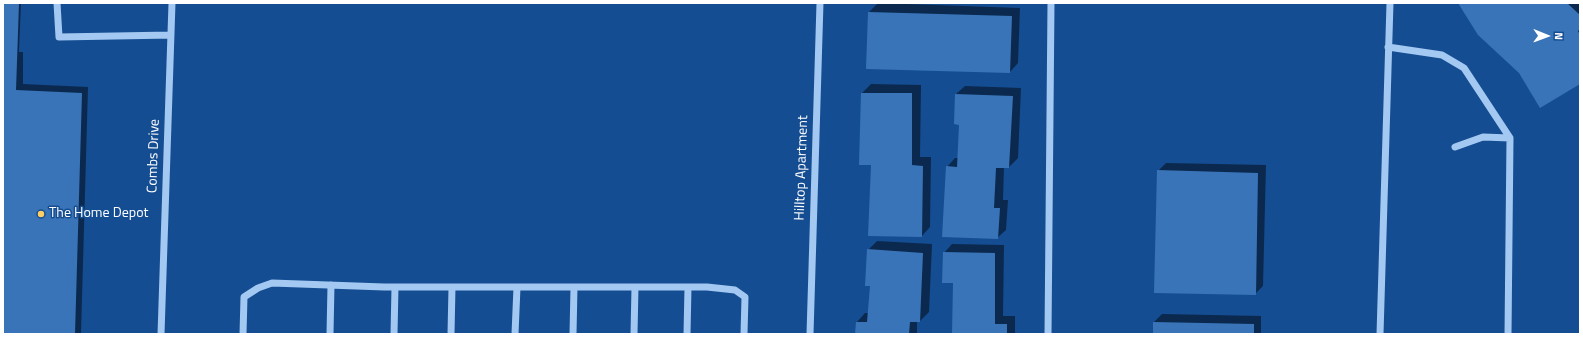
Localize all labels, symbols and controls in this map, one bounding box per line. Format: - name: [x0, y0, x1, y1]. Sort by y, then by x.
- north arrow: [1527, 16, 1567, 56]
- text: N: [1551, 32, 1567, 40]
- street label: Hilltop Apartment: [792, 115, 812, 221]
- street label: Combs Drive: [144, 119, 164, 193]
- place label: The Home Depot: [49, 206, 148, 222]
- marker: The Home Depot: [36, 209, 46, 219]

